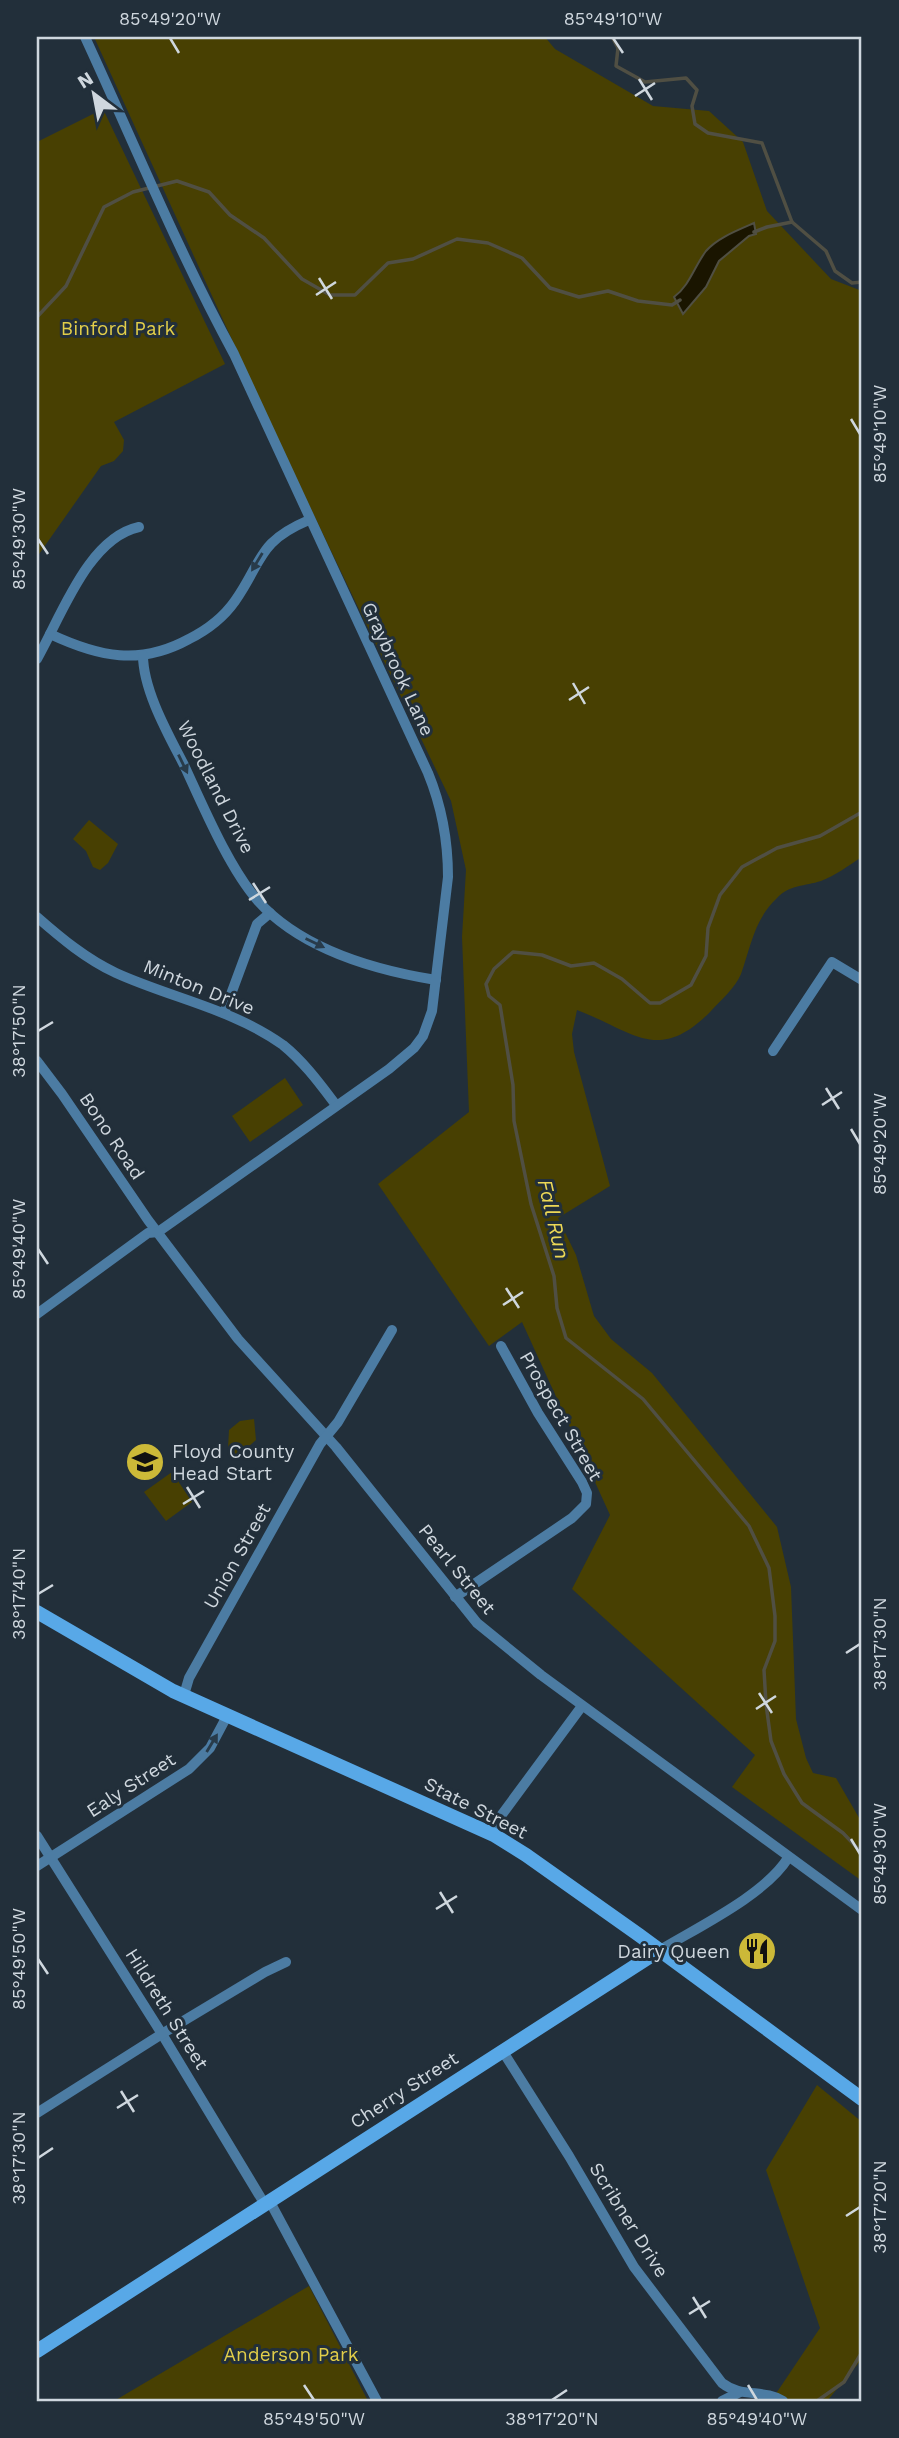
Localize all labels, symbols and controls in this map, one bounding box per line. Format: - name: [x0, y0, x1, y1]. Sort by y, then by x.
- text: 85°49'20"W: [119, 8, 221, 29]
- text: 85°49'10"W: [564, 8, 662, 29]
- north arrow: [60, 60, 130, 130]
- text: N: [73, 67, 97, 93]
- park label: Binford Park: [61, 317, 175, 340]
- text: 85°49'10"W: [869, 385, 890, 483]
- text: 85°49'30"W: [8, 488, 29, 590]
- one-way arrow: [251, 553, 264, 572]
- street label: Graybrook Lane: [357, 598, 439, 740]
- street label: Woodland Drive: [173, 717, 259, 857]
- one-way arrow: [178, 754, 189, 774]
- one-way arrow: [305, 938, 325, 949]
- street label: Minton Drive: [140, 954, 258, 1020]
- text: 38°17'50"N: [8, 984, 29, 1078]
- street label: Bono Road: [75, 1088, 149, 1184]
- text: 85°49'20"W: [869, 1093, 890, 1195]
- water label: Fall Run: [533, 1176, 575, 1262]
- text: 85°49'40"W: [8, 1199, 29, 1299]
- street label: Prospect Street: [515, 1347, 607, 1485]
- place label: Floyd County Head Start: [172, 1440, 294, 1485]
- school or university icon: Floyd County Head Start: [124, 1441, 166, 1483]
- street label: Union Street: [199, 1499, 275, 1613]
- street label: Pearl Street: [414, 1519, 500, 1619]
- text: 38°17'40"N: [8, 1548, 29, 1640]
- text: 38°17'30"N: [869, 1597, 890, 1691]
- one-way arrow: [206, 1734, 218, 1753]
- street label: Ealy Street: [82, 1748, 180, 1822]
- street label: State Street: [420, 1772, 532, 1844]
- text: 85°49'30"W: [869, 1803, 890, 1905]
- text: 85°49'50"W: [8, 1908, 29, 2010]
- restaurant icon: Dairy Queen: [736, 1930, 778, 1972]
- place label: Dairy Queen: [617, 1940, 730, 1963]
- street label: Hildreth Street: [121, 1944, 213, 2074]
- street label: Cherry Street: [346, 2046, 462, 2133]
- text: 38°17'30"N: [8, 2111, 29, 2205]
- street label: Scribner Drive: [584, 2158, 674, 2282]
- text: 38°17'20"N: [869, 2160, 890, 2254]
- park label: Anderson Park: [223, 2343, 359, 2366]
- text: 85°49'50"W: [263, 2408, 365, 2429]
- text: 38°17'20"N: [505, 2408, 599, 2429]
- text: 85°49'40"W: [707, 2408, 807, 2429]

